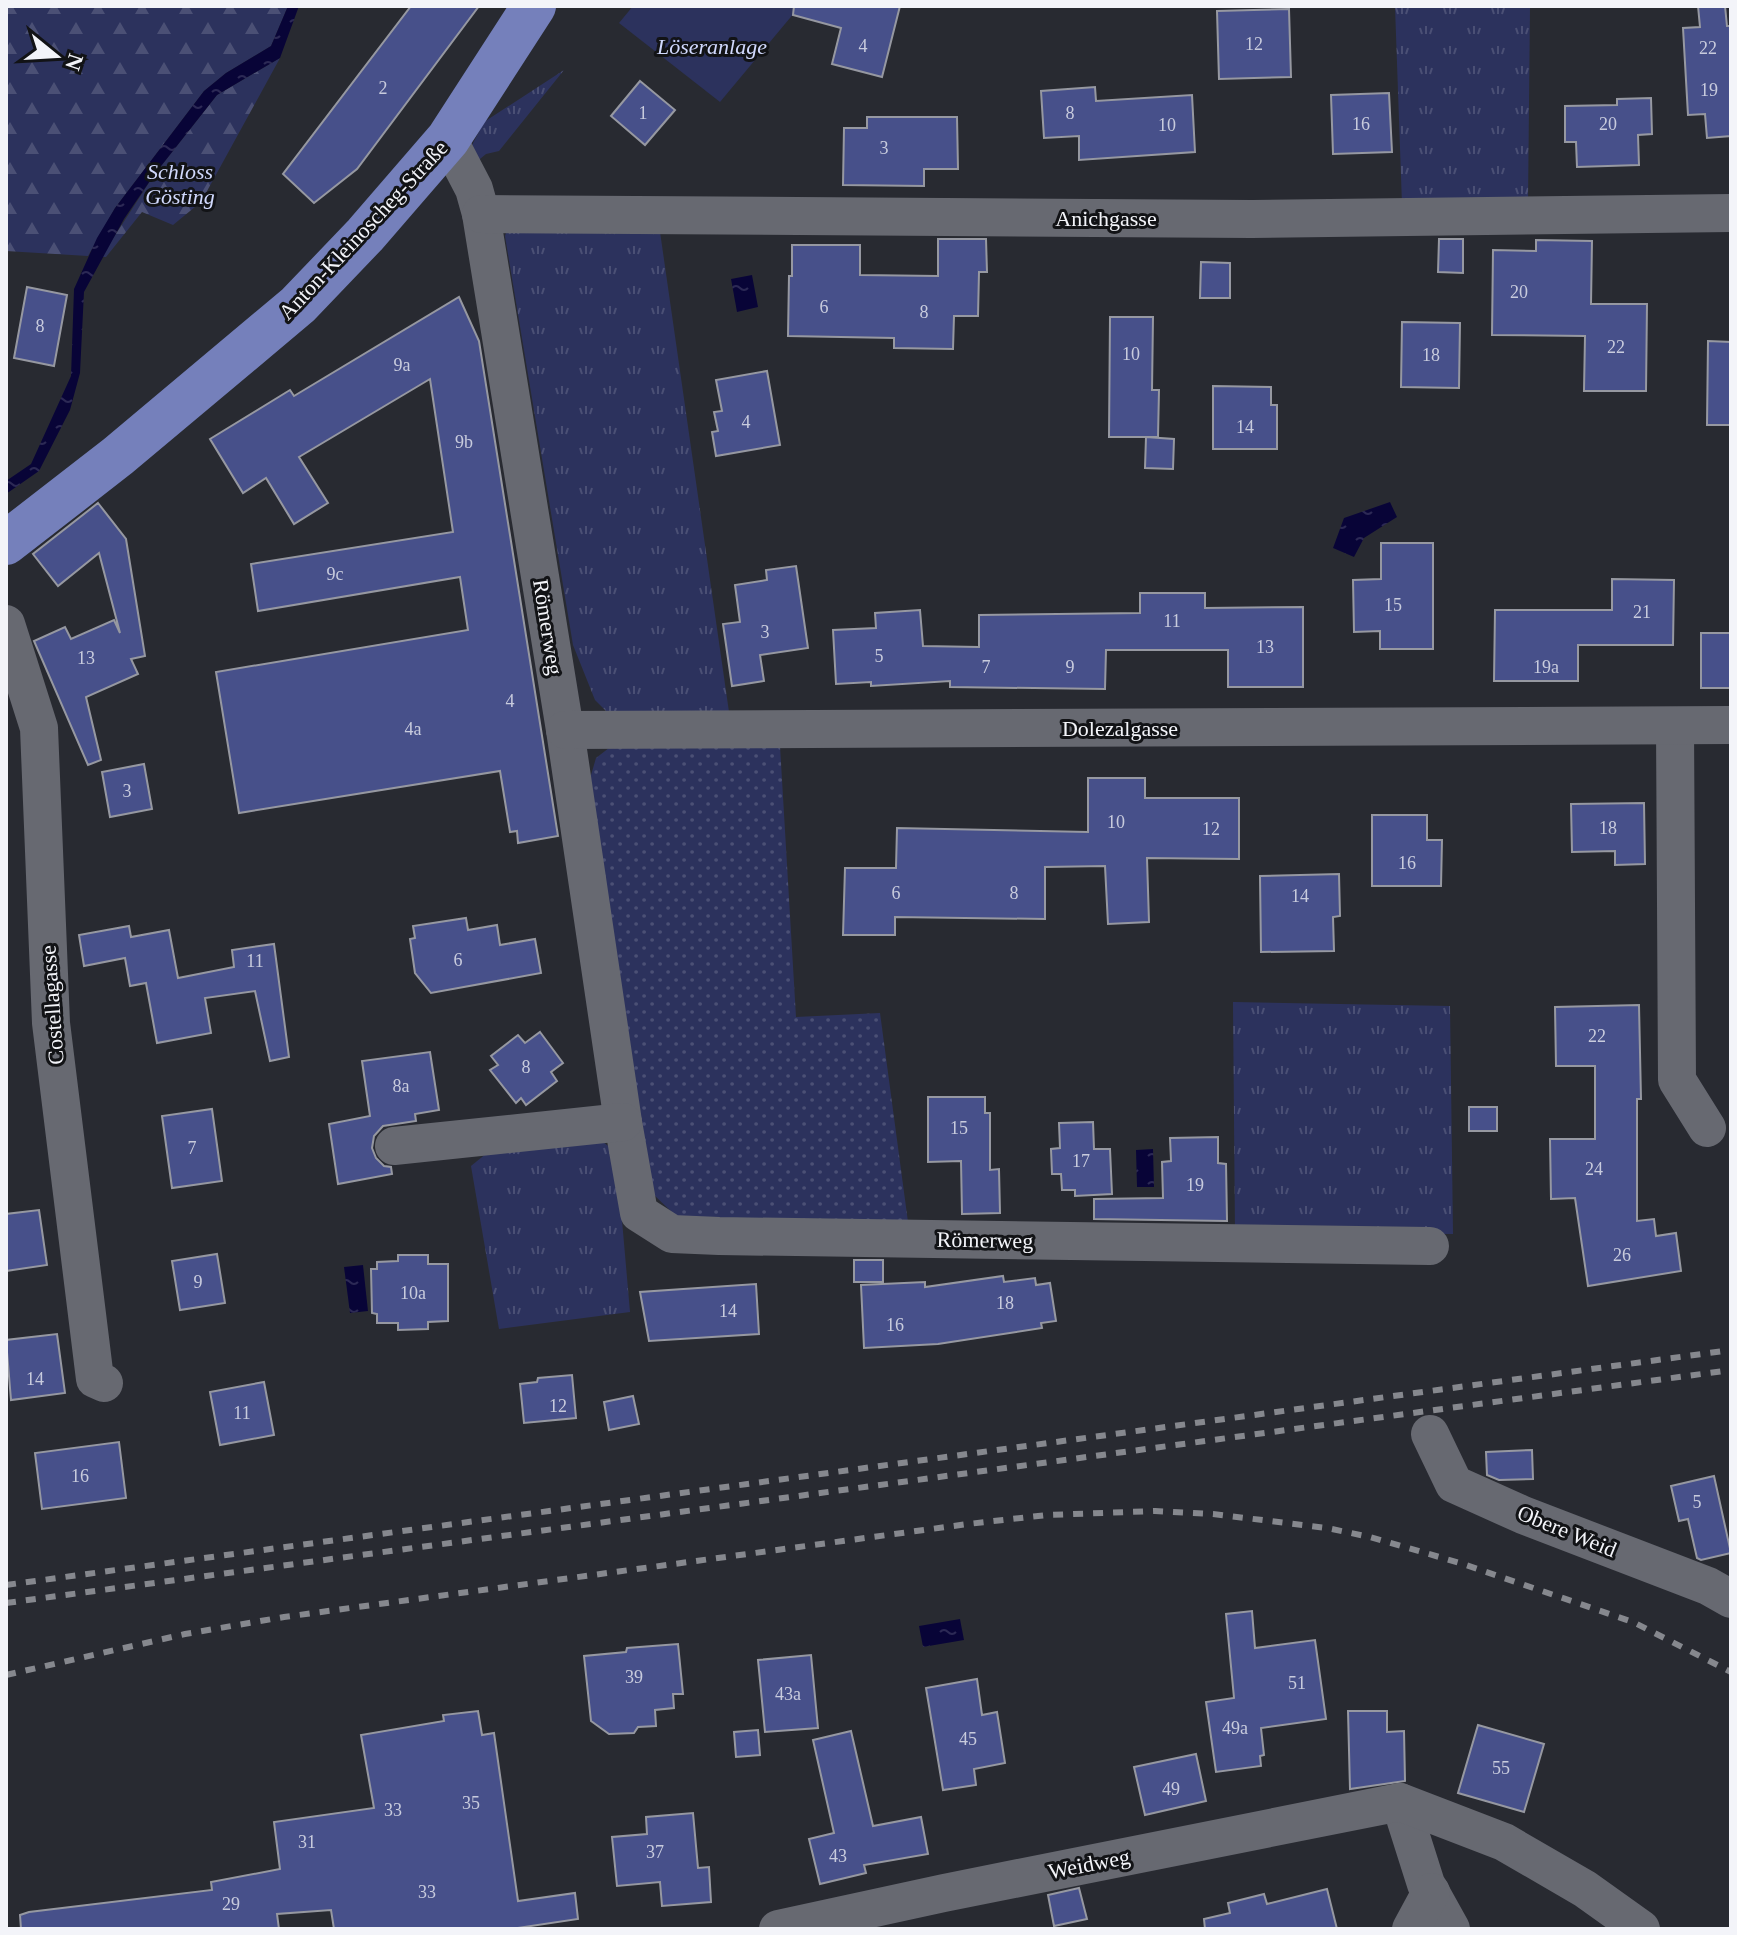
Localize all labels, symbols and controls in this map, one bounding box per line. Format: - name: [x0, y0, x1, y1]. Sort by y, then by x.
- north arrow: [16, 16, 96, 96]
- park label: Löseranlage: [656, 34, 767, 59]
- house number: 12: [1245, 34, 1263, 54]
- house number: 4: [859, 36, 868, 56]
- house number: 22: [1699, 38, 1717, 58]
- text: N: [60, 51, 89, 74]
- house number: 2: [379, 78, 388, 98]
- house number: 19: [1700, 80, 1718, 100]
- house number: 1: [639, 103, 648, 123]
- house number: 8: [1066, 103, 1075, 123]
- house number: 16: [1352, 114, 1370, 134]
- house number: 20: [1599, 114, 1617, 134]
- house number: 10: [1158, 115, 1176, 135]
- street label: Anton-Kleinoscheg-Straße: [273, 135, 453, 325]
- house number: 3: [880, 138, 889, 158]
- park label: Schloss Gösting: [145, 159, 215, 209]
- street label: Anichgasse: [1055, 206, 1157, 231]
- house number: 20: [1510, 282, 1528, 302]
- house number: 6: [820, 297, 829, 317]
- house number: 8: [920, 302, 929, 322]
- house number: 8: [36, 316, 45, 336]
- house number: 22: [1607, 337, 1625, 357]
- house number: 10: [1122, 344, 1140, 364]
- house number: 18: [1422, 345, 1440, 365]
- house number: 9a: [394, 355, 411, 375]
- house number: 4: [742, 412, 751, 432]
- house number: 14: [1236, 417, 1254, 437]
- house number: 9b: [455, 432, 473, 452]
- house number: 9c: [327, 564, 344, 584]
- street label: Römerweg: [528, 577, 568, 677]
- house number: 15: [1384, 595, 1402, 615]
- house number: 21: [1633, 602, 1651, 622]
- house number: 11: [1163, 611, 1181, 631]
- house number: 3: [761, 622, 770, 642]
- house number: 13: [1256, 637, 1274, 657]
- house number: 5: [875, 646, 884, 666]
- house number: 13: [77, 648, 95, 668]
- house number: 7: [982, 657, 991, 677]
- house number: 9: [1066, 657, 1075, 677]
- house number: 19a: [1533, 657, 1559, 677]
- house number: 4: [506, 691, 515, 711]
- street label: Dolezalgasse: [1062, 716, 1178, 741]
- house number: 4a: [405, 719, 422, 739]
- house number: 3: [123, 781, 132, 801]
- house number: 10: [1107, 812, 1125, 832]
- house number: 18: [1599, 818, 1617, 838]
- house number: 12: [1202, 819, 1220, 839]
- house number: 16: [1398, 853, 1416, 873]
- house number: 6: [892, 883, 901, 903]
- house number: 8: [1010, 883, 1019, 903]
- house number: 14: [1291, 886, 1309, 906]
- street label: Costellagasse: [35, 944, 69, 1066]
- house number: 6: [454, 950, 463, 970]
- house number: 11: [246, 951, 264, 971]
- house number: 22: [1588, 1026, 1606, 1046]
- house number: 8: [522, 1057, 531, 1077]
- house number: 8a: [393, 1076, 410, 1096]
- house number: 15: [950, 1118, 968, 1138]
- house number: 7: [188, 1138, 197, 1158]
- house number: 17: [1072, 1151, 1090, 1171]
- house number: 24: [1585, 1159, 1603, 1179]
- house number: 19: [1186, 1175, 1204, 1195]
- street label: Römerweg: [937, 1227, 1033, 1253]
- house number: 26: [1613, 1245, 1631, 1265]
- house number: 9: [194, 1272, 203, 1292]
- house number: 10a: [400, 1283, 426, 1303]
- house number: 18: [996, 1293, 1014, 1313]
- house number: 14: [719, 1301, 737, 1321]
- house number: 16: [886, 1315, 904, 1335]
- house number: 14: [26, 1369, 44, 1389]
- house number: 12: [549, 1396, 567, 1416]
- house number: 11: [233, 1403, 251, 1423]
- house number: 16: [71, 1466, 89, 1486]
- house number: 5: [1693, 1492, 1702, 1512]
- street label: Obere Weid: [1514, 1500, 1620, 1562]
- house number: 39: [625, 1667, 643, 1687]
- house number: 51: [1288, 1673, 1306, 1693]
- house number: 43a: [775, 1684, 801, 1704]
- house number: 49a: [1222, 1718, 1248, 1738]
- house number: 45: [959, 1729, 977, 1749]
- house number: 55: [1492, 1758, 1510, 1778]
- house number: 49: [1162, 1779, 1180, 1799]
- house number: 35: [462, 1793, 480, 1813]
- house number: 33: [384, 1800, 402, 1820]
- house number: 31: [298, 1832, 316, 1852]
- house number: 37: [646, 1842, 664, 1862]
- street label: Weidweg: [1046, 1844, 1132, 1884]
- house number: 43: [829, 1846, 847, 1866]
- house number: 33: [418, 1882, 436, 1902]
- house number: 29: [222, 1894, 240, 1914]

